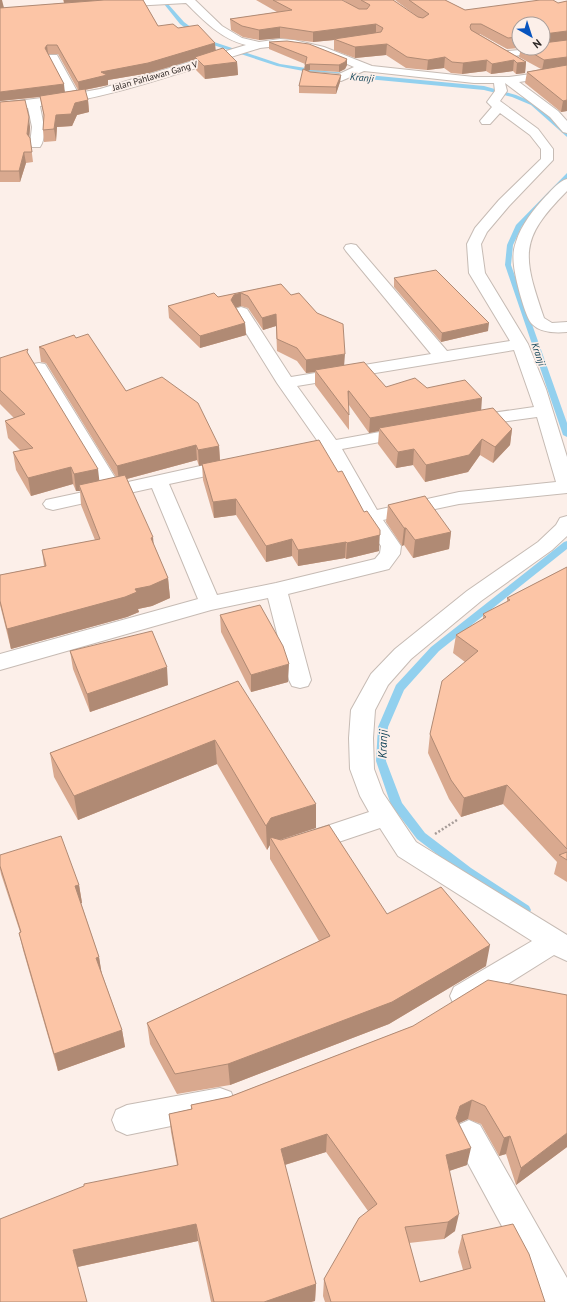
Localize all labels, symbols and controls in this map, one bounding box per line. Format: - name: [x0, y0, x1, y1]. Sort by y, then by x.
- north arrow: [511, 16, 551, 56]
- text: N: [530, 36, 545, 51]
- street label: Jalan Pahlawan Gang V: [110, 58, 200, 93]
- water label: Kranji: [349, 70, 375, 85]
- water label: Kranji: [528, 341, 549, 368]
- water label: Kranji: [375, 728, 391, 759]

